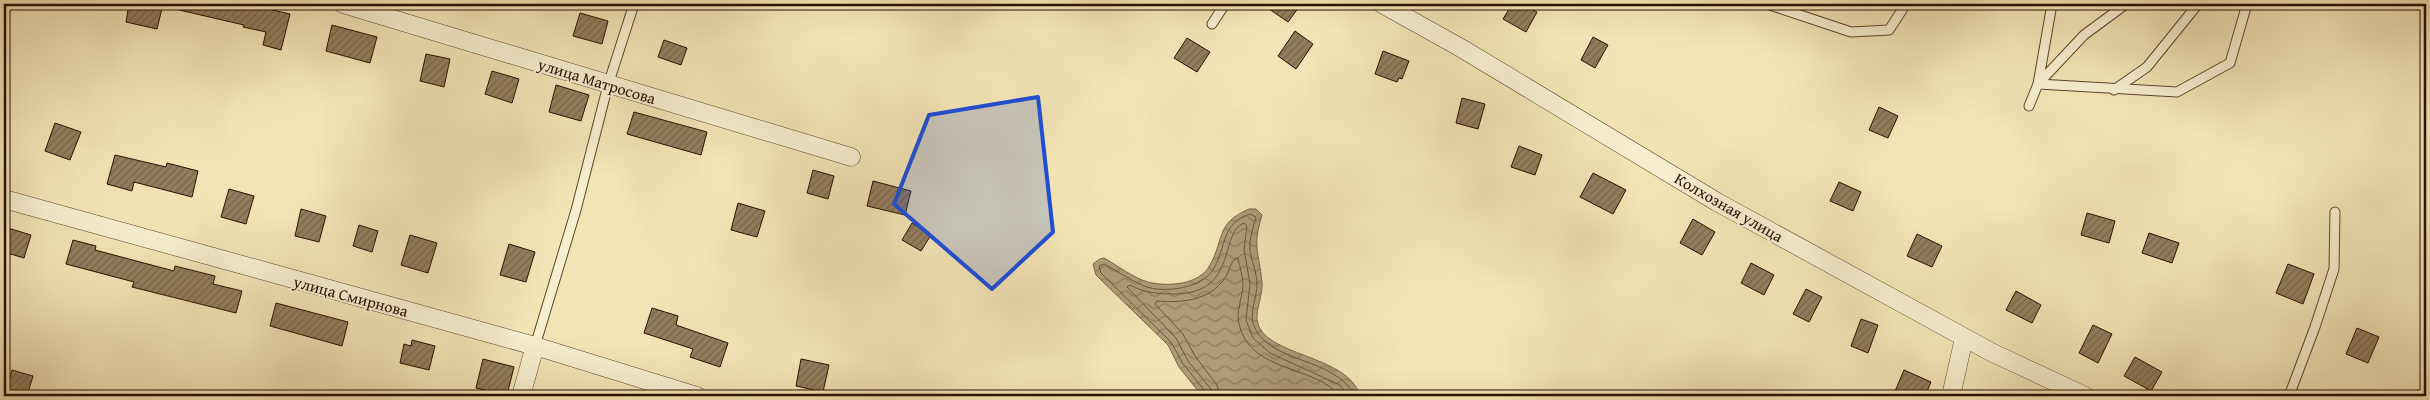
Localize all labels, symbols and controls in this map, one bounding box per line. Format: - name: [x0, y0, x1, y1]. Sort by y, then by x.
- street label: улица Матросова: [534, 51, 659, 110]
- street label: Колхозная улица: [1670, 166, 1788, 248]
- street label: улица Смирнова: [290, 269, 411, 323]

